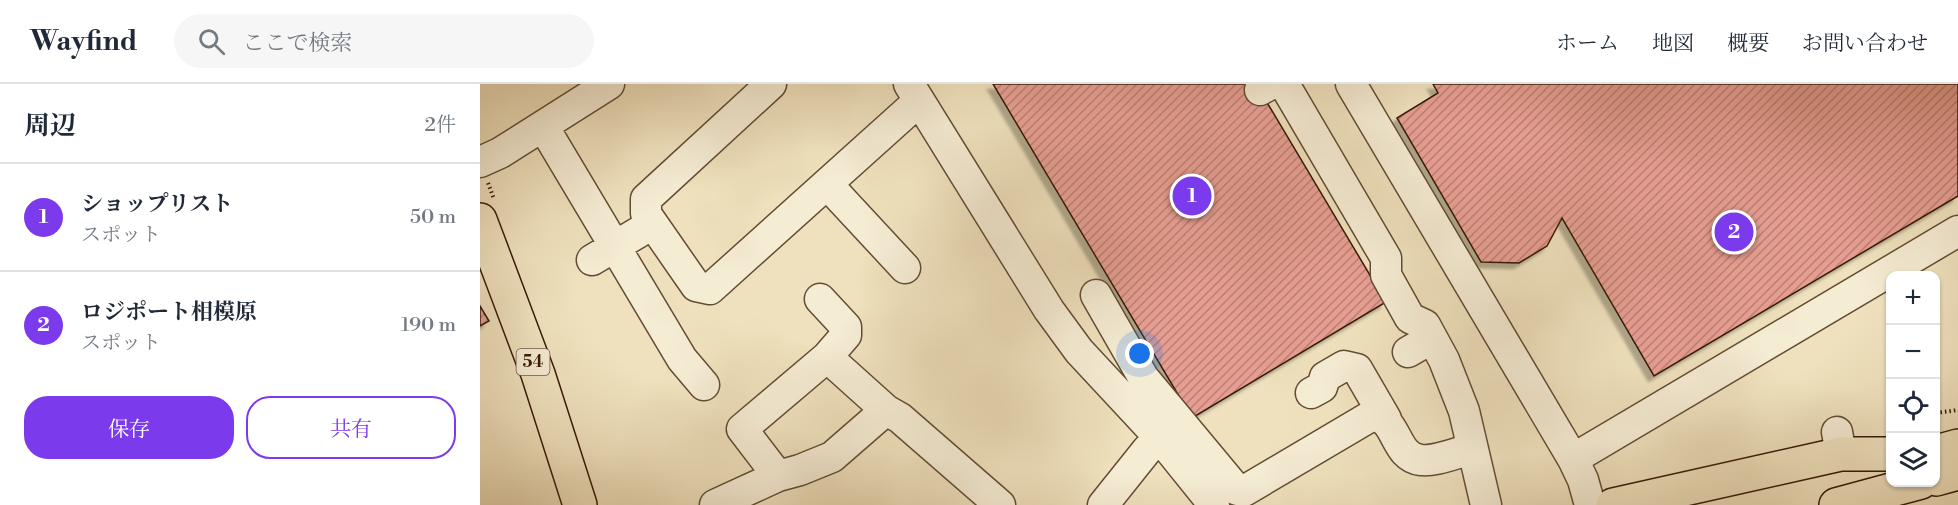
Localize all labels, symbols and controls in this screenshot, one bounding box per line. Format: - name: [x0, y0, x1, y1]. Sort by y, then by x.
- search box: [174, 14, 594, 68]
- text: Wayfind: [30, 24, 138, 59]
- icon: search: [195, 25, 228, 58]
- text: ここで検索: [243, 30, 353, 57]
- text: ホーム: [1556, 31, 1619, 57]
- text: 地図: [1652, 31, 1694, 57]
- text: 概要: [1727, 31, 1769, 57]
- text: お問い合わせ: [1802, 31, 1928, 57]
- text: 周辺: [24, 110, 76, 142]
- text: 2件: [425, 113, 456, 138]
- pin: 1: [1172, 174, 1212, 218]
- text: ショップリスト: [81, 191, 233, 218]
- text: 1: [39, 205, 48, 230]
- text: 50 m: [410, 205, 456, 230]
- pin: 2: [1714, 210, 1754, 254]
- text: スポット: [81, 223, 161, 248]
- map controls: [1886, 271, 1940, 487]
- button: +: [1886, 271, 1940, 325]
- text: ロジポート相模原: [81, 299, 257, 326]
- text: 2: [37, 313, 50, 338]
- text: 190 m: [401, 313, 456, 338]
- button: −: [1886, 325, 1940, 379]
- text: スポット: [81, 331, 161, 356]
- your location: [1125, 339, 1154, 368]
- road number: 54: [516, 349, 550, 375]
- button: locate: [1886, 379, 1940, 433]
- button: 保存: [24, 396, 234, 459]
- button: 共有: [246, 396, 456, 459]
- button: layers: [1886, 433, 1940, 487]

